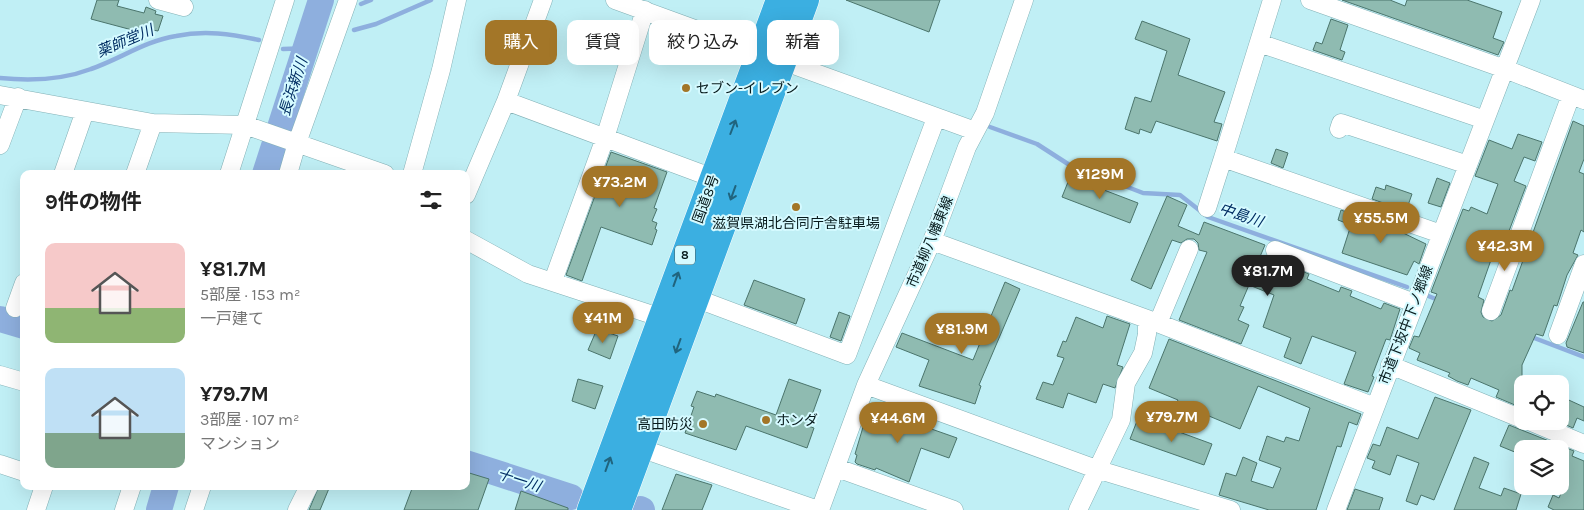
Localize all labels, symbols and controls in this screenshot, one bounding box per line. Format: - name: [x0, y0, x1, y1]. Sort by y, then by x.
- water label: 薬師堂川: [94, 20, 158, 61]
- chip: 購入: [485, 20, 557, 65]
- chip: 賃貸: [567, 20, 639, 65]
- chip: 絞り込み: [649, 20, 757, 65]
- chip: 新着: [767, 20, 839, 65]
- water label: 長浜新川: [275, 54, 311, 118]
- place label: セブン-イレブン: [696, 80, 799, 97]
- marker: セブン-イレブン: [680, 82, 692, 94]
- one-way arrow: [729, 119, 738, 135]
- pin: ¥129M: [1065, 158, 1135, 200]
- text: ¥129M: [1076, 164, 1124, 183]
- pin: ¥73.2M: [579, 166, 661, 208]
- text: ¥73.2M: [593, 172, 647, 191]
- street label: 国道8号: [689, 172, 723, 226]
- one-way arrow: [728, 185, 737, 201]
- icon: filters: [417, 186, 445, 214]
- text: 9件の物件: [45, 190, 142, 214]
- street label: 市道柳八幡東線: [903, 194, 957, 290]
- water label: 中島川: [1217, 199, 1267, 231]
- marker: 滋賀県湖北合同庁舎駐車場: [790, 201, 802, 213]
- pin: ¥55.5M: [1340, 202, 1422, 244]
- text: ¥55.5M: [1354, 208, 1408, 227]
- place label: 滋賀県湖北合同庁舎駐車場: [712, 215, 880, 232]
- pin: ¥42.3M: [1464, 230, 1546, 272]
- text: ¥42.3M: [1477, 236, 1533, 255]
- road number: 8: [675, 246, 695, 264]
- pin: ¥81.7M: [1227, 254, 1309, 297]
- text: ¥81.7M: [200, 257, 267, 281]
- text: ¥81.7M: [1243, 261, 1293, 280]
- icon: home: [85, 263, 145, 323]
- street label: 市道下坂中下ノ郷線: [1375, 263, 1437, 387]
- one-way arrow: [672, 272, 681, 287]
- text: 5部屋 · 153 m²: [200, 285, 300, 304]
- pin: ¥41M: [573, 302, 633, 344]
- text: ¥41M: [584, 308, 622, 327]
- text: 一戸建て: [200, 309, 264, 328]
- pin: ¥81.9M: [921, 312, 1003, 355]
- text: ¥81.9M: [936, 319, 988, 338]
- one-way arrow: [673, 338, 682, 353]
- map controls: [1514, 375, 1569, 495]
- button: locate: [1514, 375, 1569, 430]
- text: ¥79.7M: [200, 382, 269, 406]
- icon: home: [85, 388, 145, 448]
- pin: ¥79.7M: [1131, 400, 1213, 443]
- pin: ¥44.6M: [857, 402, 939, 444]
- text: ¥79.7M: [1146, 407, 1198, 426]
- text: ¥44.6M: [870, 408, 926, 427]
- text: 3部屋 · 107 m²: [200, 410, 299, 429]
- place label: ホンダ: [776, 412, 818, 429]
- marker: ホンダ: [760, 414, 772, 426]
- place label: 高田防災: [637, 416, 693, 433]
- marker: 高田防災: [697, 418, 709, 430]
- text: マンション: [200, 434, 280, 453]
- button: layers: [1514, 440, 1569, 495]
- one-way arrow: [604, 457, 613, 472]
- water label: 十一川: [495, 464, 545, 496]

